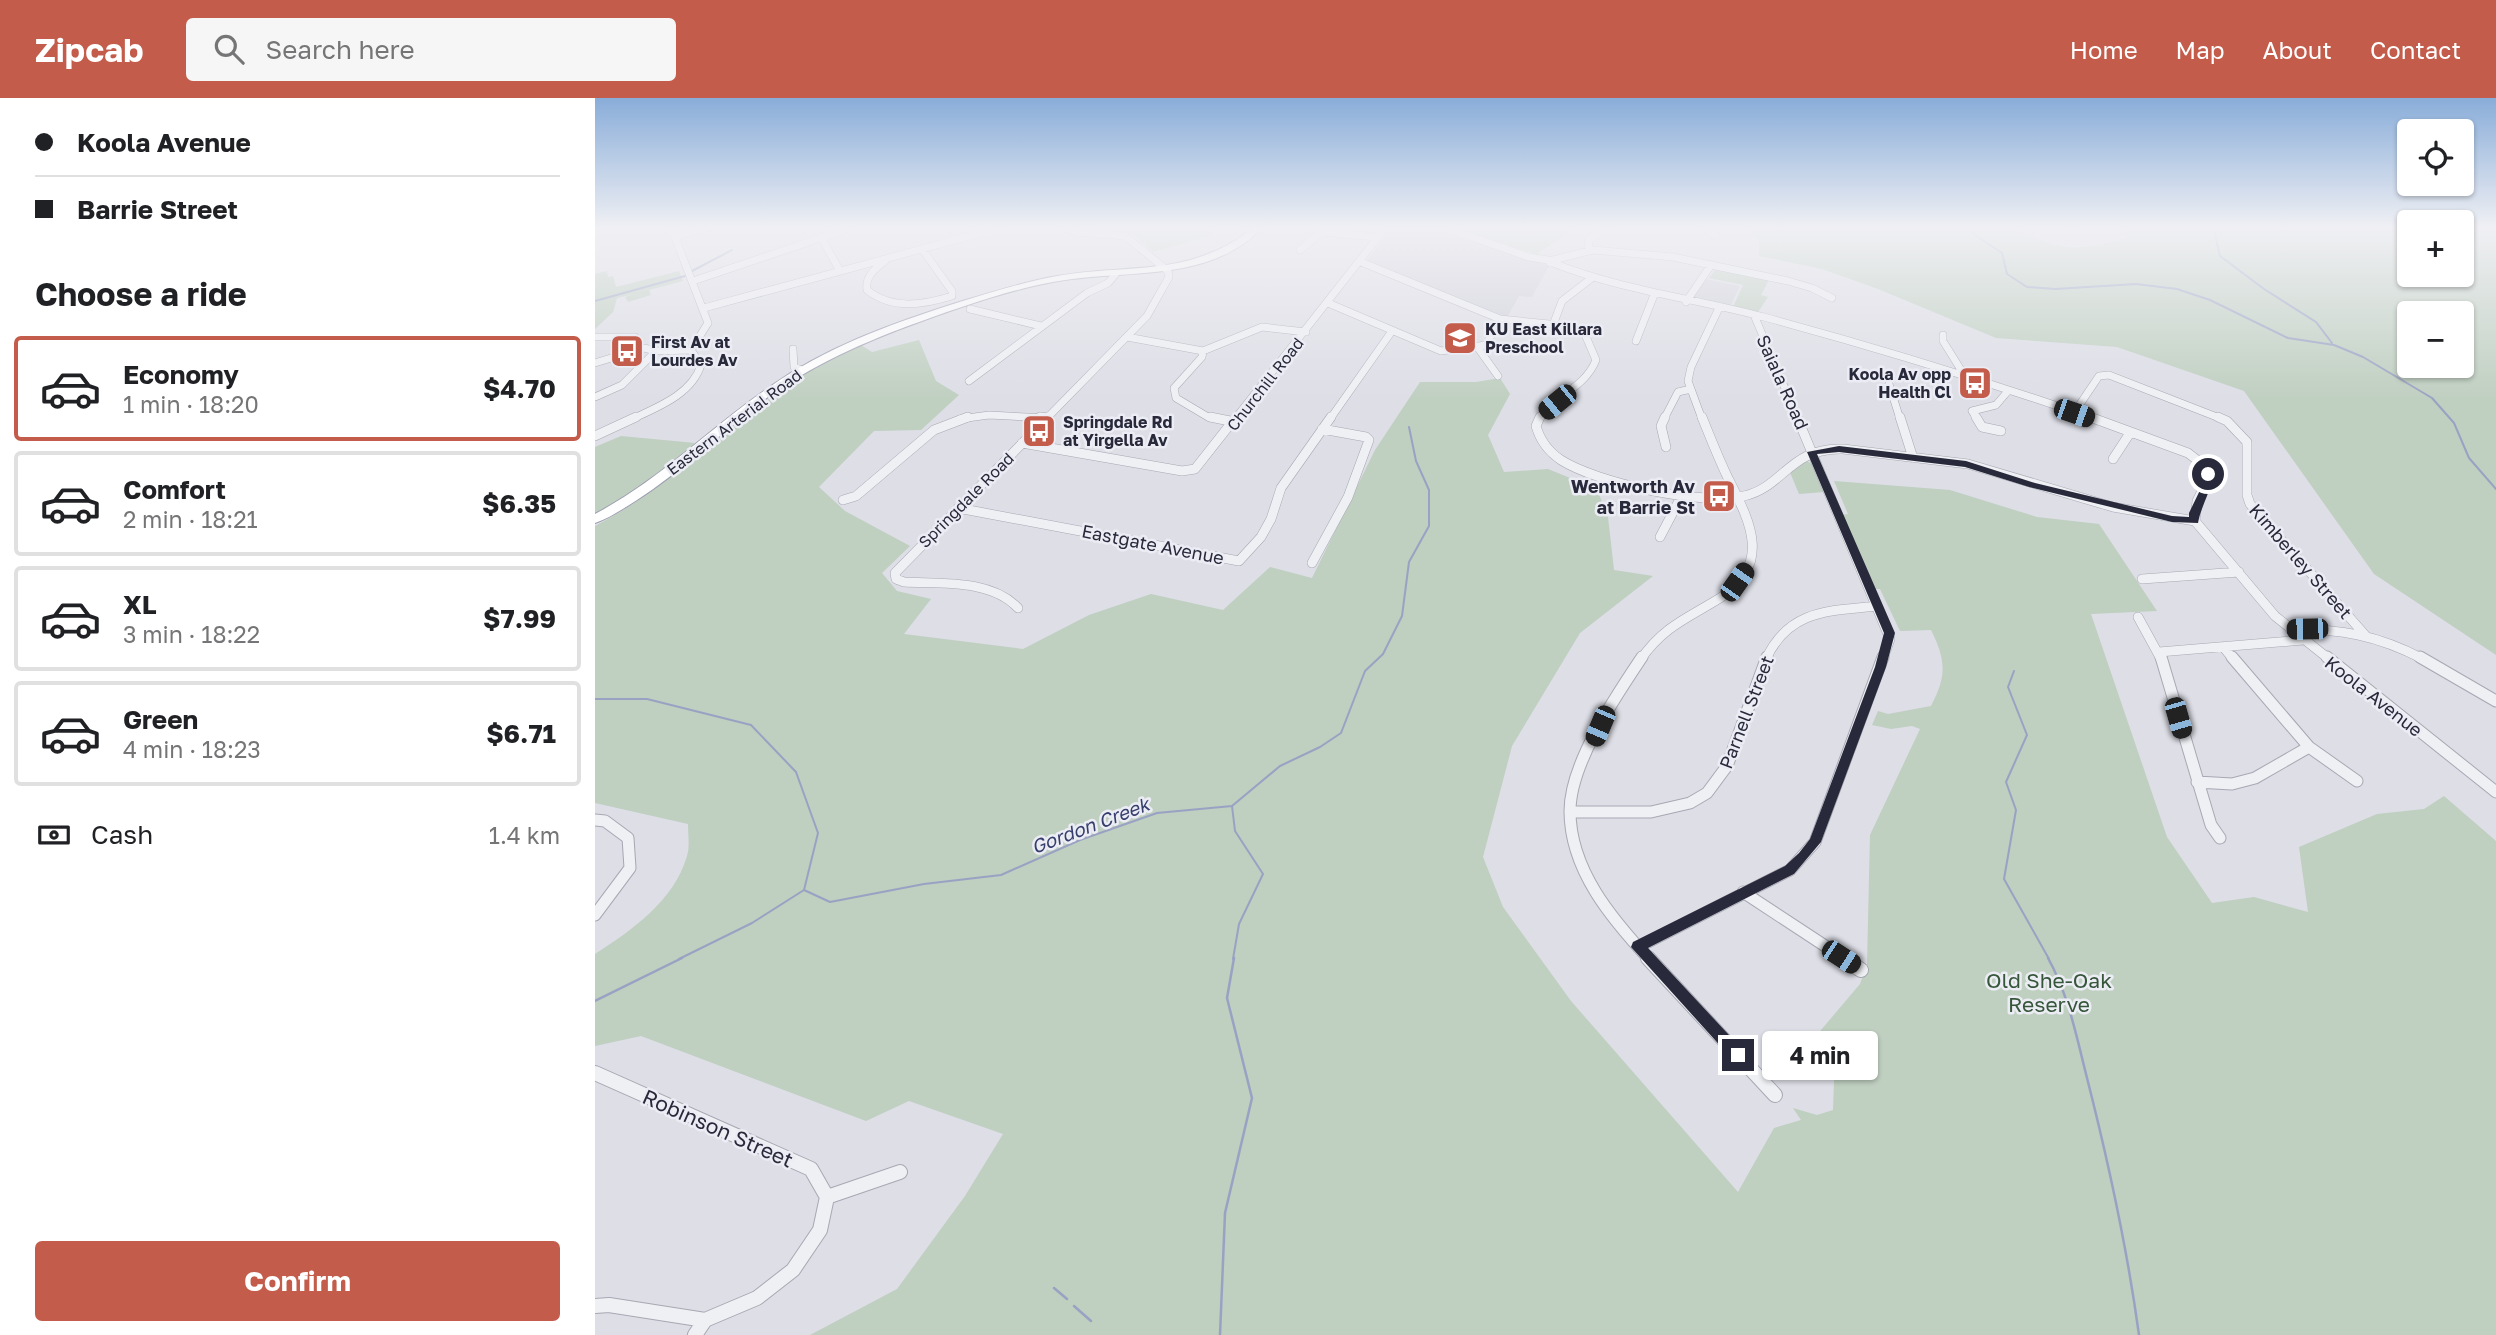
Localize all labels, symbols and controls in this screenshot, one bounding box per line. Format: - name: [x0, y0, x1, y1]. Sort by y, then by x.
- search box: [186, 18, 676, 81]
- text: Zipcab: [35, 30, 144, 69]
- icon: search: [210, 30, 248, 68]
- text: Search here: [266, 34, 415, 65]
- text: Home: [2070, 35, 2138, 64]
- text: Map: [2176, 35, 2225, 64]
- text: About: [2263, 35, 2332, 64]
- text: Contact: [2370, 35, 2461, 64]
- map controls: [2397, 119, 2474, 378]
- button: locate: [2397, 119, 2474, 196]
- text: Koola Avenue: [77, 127, 251, 158]
- text: Barrie Street: [77, 194, 238, 225]
- button: +: [2397, 210, 2474, 287]
- text: Choose a ride: [35, 275, 247, 313]
- button: −: [2397, 301, 2474, 378]
- school or university icon: KU East Killara Preschool: [1441, 319, 1479, 357]
- place label: KU East Killara Preschool: [1485, 319, 1602, 357]
- street label: Saiala Road: [1752, 331, 1814, 433]
- bus stop icon: First Av at Lourdes Av: [608, 332, 646, 370]
- place label: First Av at Lourdes Av: [651, 332, 738, 370]
- street label: Churchill Road: [1222, 333, 1308, 435]
- icon: car: [39, 357, 102, 420]
- text: Economy: [123, 359, 239, 390]
- place label: Koola Av opp Health Cl: [1849, 364, 1952, 402]
- bus stop icon: Koola Av opp Health Cl: [1956, 364, 1994, 402]
- street label: Eastern Arterial Road: [663, 365, 805, 479]
- text: $4.70: [483, 373, 556, 404]
- car: [1535, 381, 1580, 423]
- text: 1 min · 18:20: [123, 390, 259, 418]
- car: [2051, 396, 2098, 430]
- bus stop icon: Springdale Rd at Yirgella Av: [1020, 412, 1058, 450]
- place label: Springdale Rd at Yirgella Av: [1063, 412, 1172, 450]
- street label: Springdale Road: [914, 448, 1018, 552]
- route start: [2192, 458, 2224, 490]
- icon: car: [39, 472, 102, 535]
- text: Comfort: [123, 474, 226, 505]
- place label: Wentworth Av at Barrie St: [1571, 475, 1695, 518]
- bus stop icon: Wentworth Av at Barrie St: [1700, 477, 1738, 515]
- text: $6.35: [482, 488, 556, 519]
- street label: Kimberley Street: [2245, 499, 2357, 623]
- text: 2 min · 18:21: [123, 505, 258, 533]
- street label: Eastgate Avenue: [1080, 519, 1226, 569]
- car: [1717, 559, 1758, 605]
- icon: car: [39, 587, 102, 650]
- text: XL: [123, 589, 157, 620]
- text: $7.99: [483, 603, 556, 634]
- car: [2286, 618, 2329, 640]
- text: 3 min · 18:22: [123, 620, 260, 648]
- street label: Koola Avenue: [2321, 651, 2427, 741]
- street label: Parnell Street: [1714, 652, 1778, 772]
- car: [2163, 695, 2194, 741]
- icon: car: [39, 702, 102, 765]
- car: [1583, 703, 1618, 749]
- text: Green: [123, 704, 198, 735]
- text: $6.71: [486, 718, 556, 749]
- text: 4 min · 18:23: [123, 735, 261, 763]
- water label: Gordon Creek: [1028, 791, 1154, 858]
- icon: cash: [35, 816, 73, 854]
- text: Cash: [91, 819, 153, 850]
- text: 1.4 km: [489, 821, 560, 849]
- car: [1818, 937, 1865, 977]
- park label: Old She-Oak Reserve: [1986, 967, 2112, 1017]
- callout: 4 min: [1763, 1030, 1878, 1080]
- route end: [1722, 1039, 1754, 1071]
- text: 4 min: [1790, 1041, 1850, 1069]
- street label: Robinson Street: [639, 1083, 797, 1173]
- button: Confirm: [35, 1241, 560, 1321]

